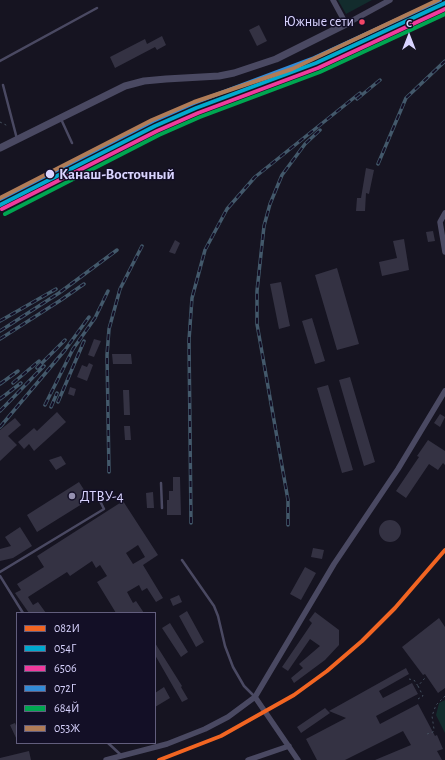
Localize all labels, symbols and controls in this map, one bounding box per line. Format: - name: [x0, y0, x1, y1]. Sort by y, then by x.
- place label: Южные сети: [283, 14, 354, 30]
- north arrow: [389, 16, 429, 56]
- marker: Южные сети: [357, 17, 367, 27]
- text: С: [406, 18, 412, 29]
- place label: Канаш-Восточный: [59, 165, 175, 183]
- marker: Канаш-Восточный: [44, 168, 56, 180]
- place label: ДТВУ-4: [80, 487, 124, 505]
- marker: ДТВУ-4: [67, 491, 77, 501]
- legend: [16, 612, 156, 744]
- text: 082И: [54, 622, 80, 634]
- text: 054Г: [54, 642, 77, 654]
- text: 6506: [54, 662, 77, 674]
- text: 072Г: [54, 682, 76, 694]
- text: 684Й: [54, 702, 80, 714]
- text: 053Ж: [54, 722, 80, 734]

